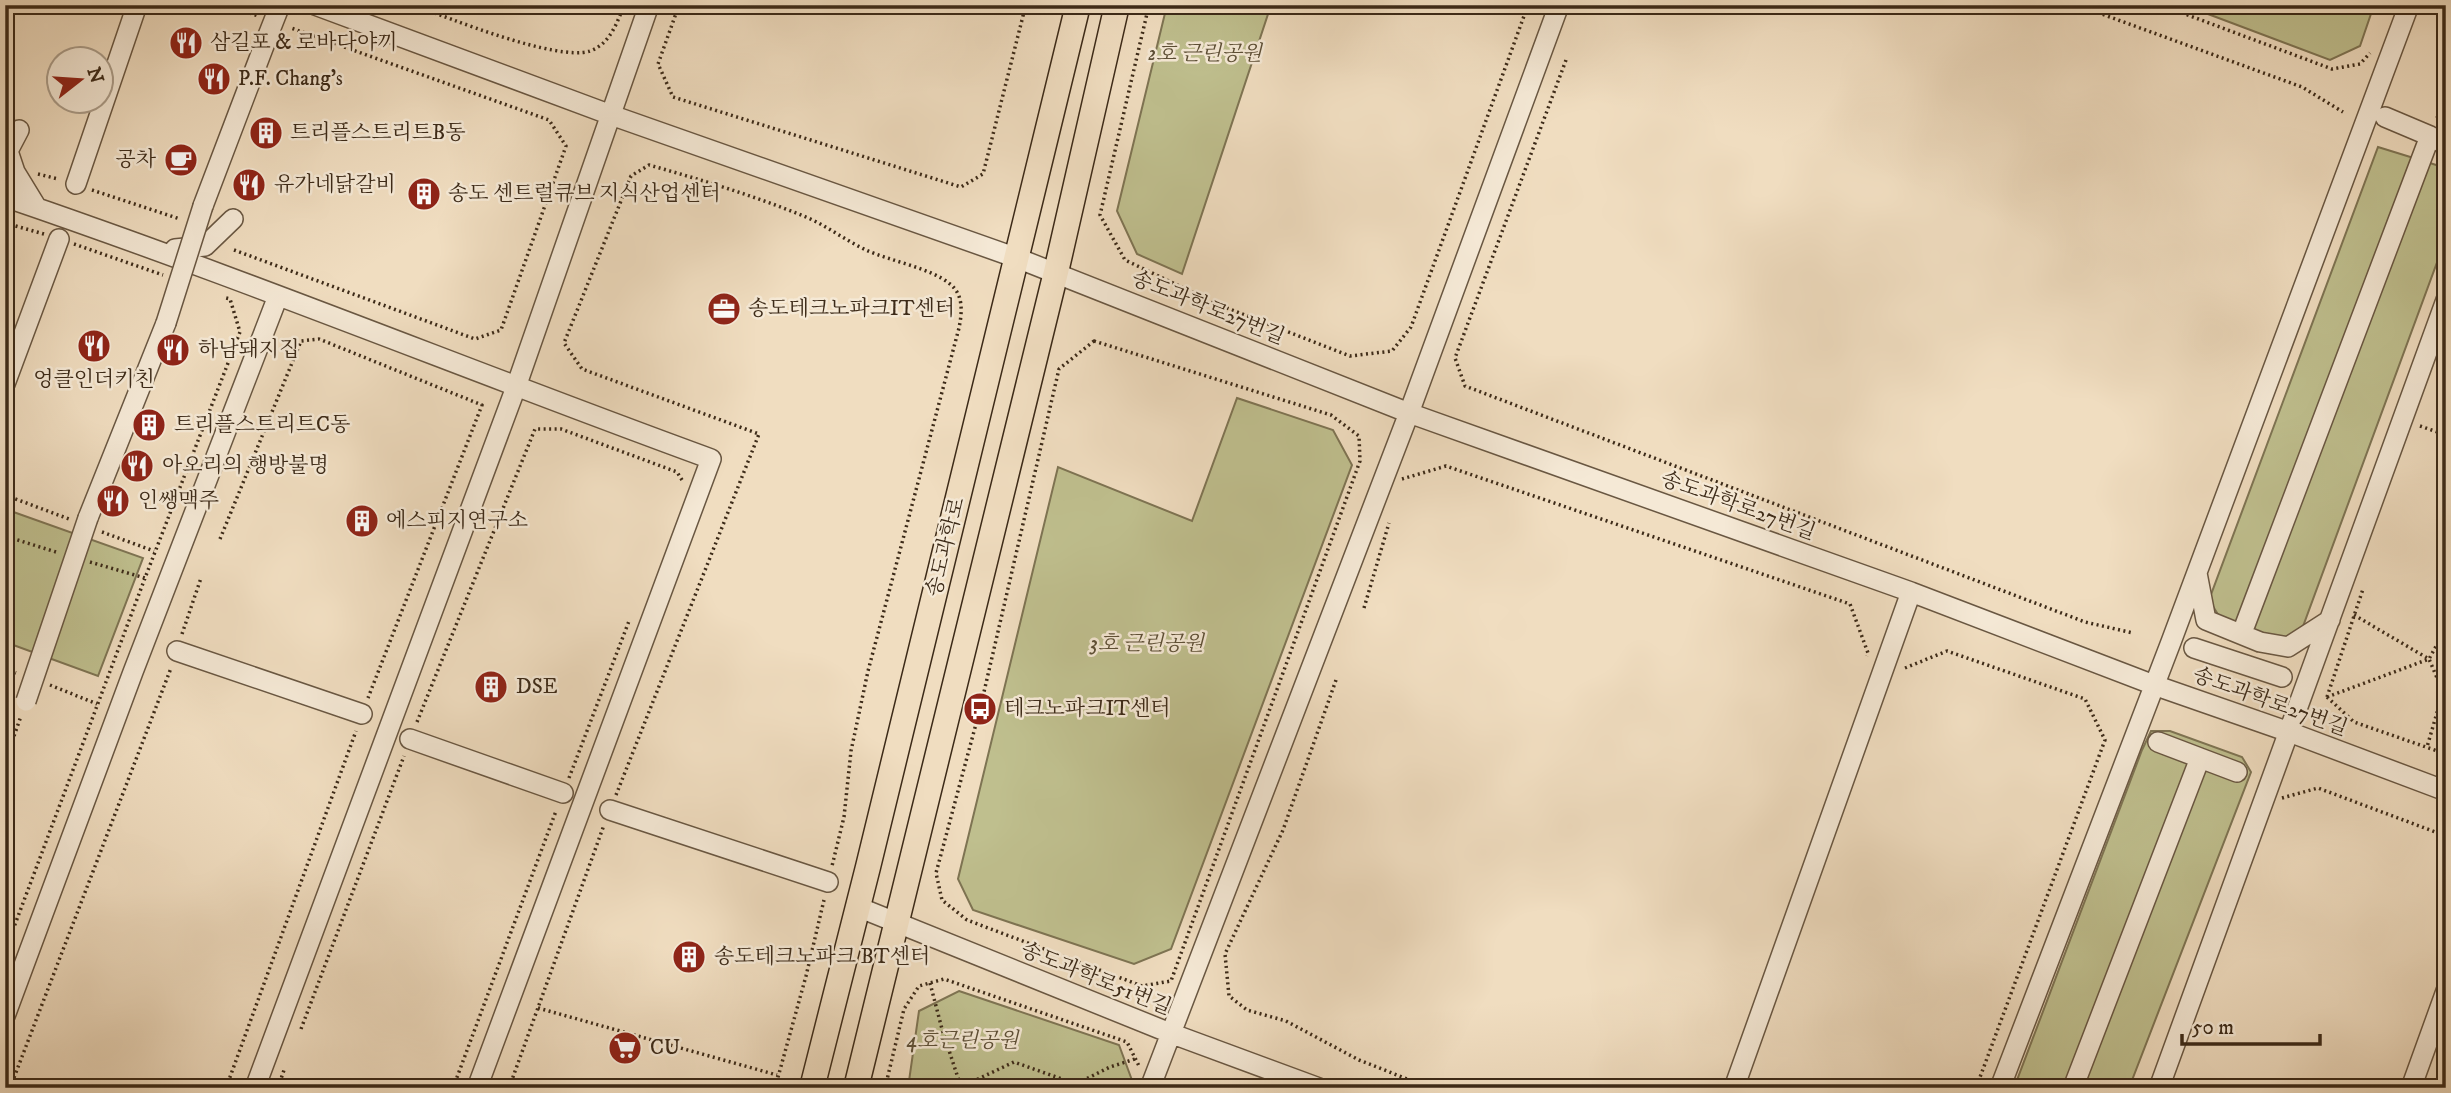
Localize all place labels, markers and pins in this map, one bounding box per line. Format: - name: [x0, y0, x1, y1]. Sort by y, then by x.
- restaurant icon: 삼길포 & 로바다야끼: [167, 24, 205, 62]
- place label: 삼길포 & 로바다야끼: [210, 30, 397, 56]
- restaurant icon: P.F. Chang's: [195, 60, 233, 98]
- place label: P.F. Chang's: [238, 66, 343, 92]
- building icon: 트리플스트리트B동: [247, 114, 285, 152]
- place label: 트리플스트리트B동: [290, 120, 466, 146]
- cafe icon: 공차: [162, 141, 200, 179]
- place label: 공차: [115, 147, 157, 173]
- restaurant icon: 유가네닭갈비: [230, 166, 268, 204]
- place label: 유가네닭갈비: [274, 172, 396, 198]
- building icon: 송도 센트럴큐브 지식산업센터: [405, 175, 443, 213]
- place label: 송도 센트럴큐브 지식산업센터: [448, 181, 721, 207]
- office icon: 송도테크노파크IT센터: [705, 290, 743, 328]
- place label: 송도테크노파크IT센터: [748, 296, 955, 322]
- restaurant icon: 엉클인더키친: [75, 327, 113, 365]
- restaurant icon: 하남돼지집: [154, 331, 192, 369]
- place label: 하남돼지집: [198, 337, 299, 363]
- place label: 엉클인더키친: [33, 367, 155, 393]
- building icon: 트리플스트리트C동: [130, 406, 168, 444]
- place label: 트리플스트리트C동: [174, 412, 350, 438]
- restaurant icon: 아오리의 행방불명: [118, 447, 156, 485]
- place label: 아오리의 행방불명: [162, 453, 329, 479]
- restaurant icon: 인쌩맥주: [94, 482, 132, 520]
- place label: 인쌩맥주: [138, 488, 219, 514]
- building icon: 에스피지연구소: [343, 502, 381, 540]
- place label: 에스피지연구소: [386, 508, 528, 534]
- building icon: DSE: [472, 668, 510, 706]
- place label: DSE: [516, 674, 558, 700]
- bus stop icon: 테크노파크IT센터: [961, 690, 999, 728]
- place label: 테크노파크IT센터: [1004, 696, 1171, 722]
- building icon: 송도테크노파크 BT센터: [670, 938, 708, 976]
- place label: 송도테크노파크 BT센터: [714, 944, 930, 970]
- supermarket icon: CU: [606, 1029, 644, 1067]
- place label: CU: [650, 1035, 680, 1061]

